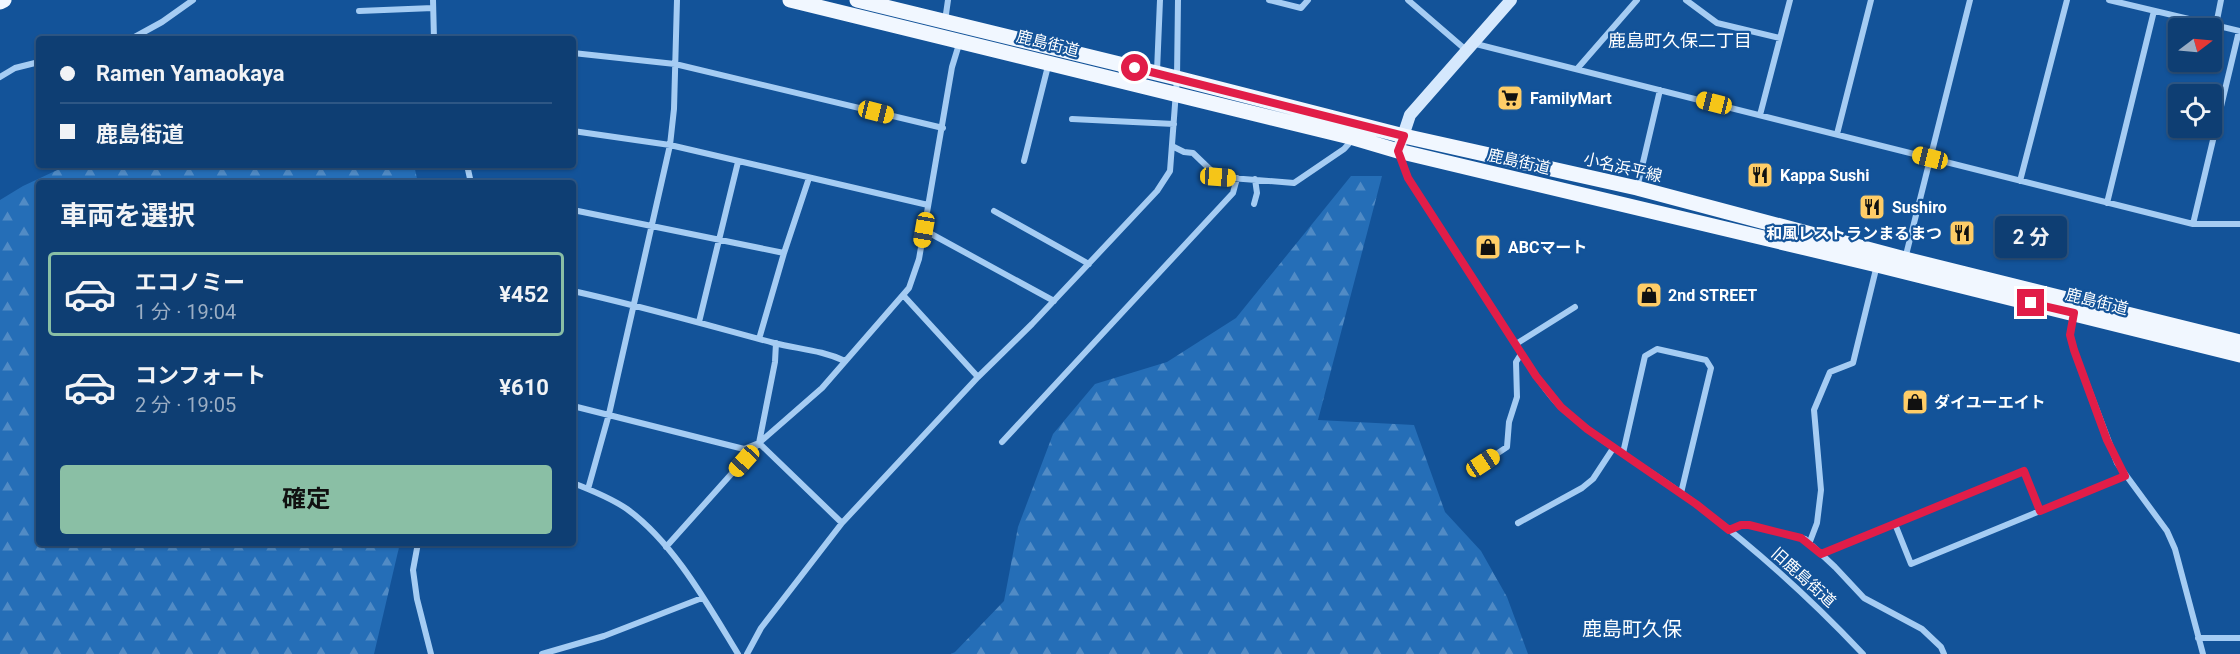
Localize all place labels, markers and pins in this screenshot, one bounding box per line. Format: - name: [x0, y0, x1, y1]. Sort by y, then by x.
- supermarket icon: FamilyMart: [1495, 83, 1525, 113]
- place label: FamilyMart: [1530, 89, 1612, 108]
- restaurant icon: Kappa Sushi: [1745, 160, 1775, 190]
- place label: Kappa Sushi: [1780, 166, 1870, 185]
- restaurant icon: Sushiro: [1857, 192, 1887, 222]
- place label: Sushiro: [1892, 198, 1947, 217]
- restaurant icon: 和風レストランまるまつ: [1947, 218, 1977, 248]
- place label: 和風レストランまるまつ: [1766, 224, 1942, 243]
- shop icon: ABCマート: [1473, 232, 1503, 262]
- place label: ABCマート: [1508, 238, 1587, 257]
- shop icon: 2nd STREET: [1634, 280, 1664, 310]
- place label: 2nd STREET: [1668, 286, 1757, 305]
- shop icon: ダイユーエイト: [1900, 387, 1930, 417]
- place label: ダイユーエイト: [1934, 393, 2046, 412]

